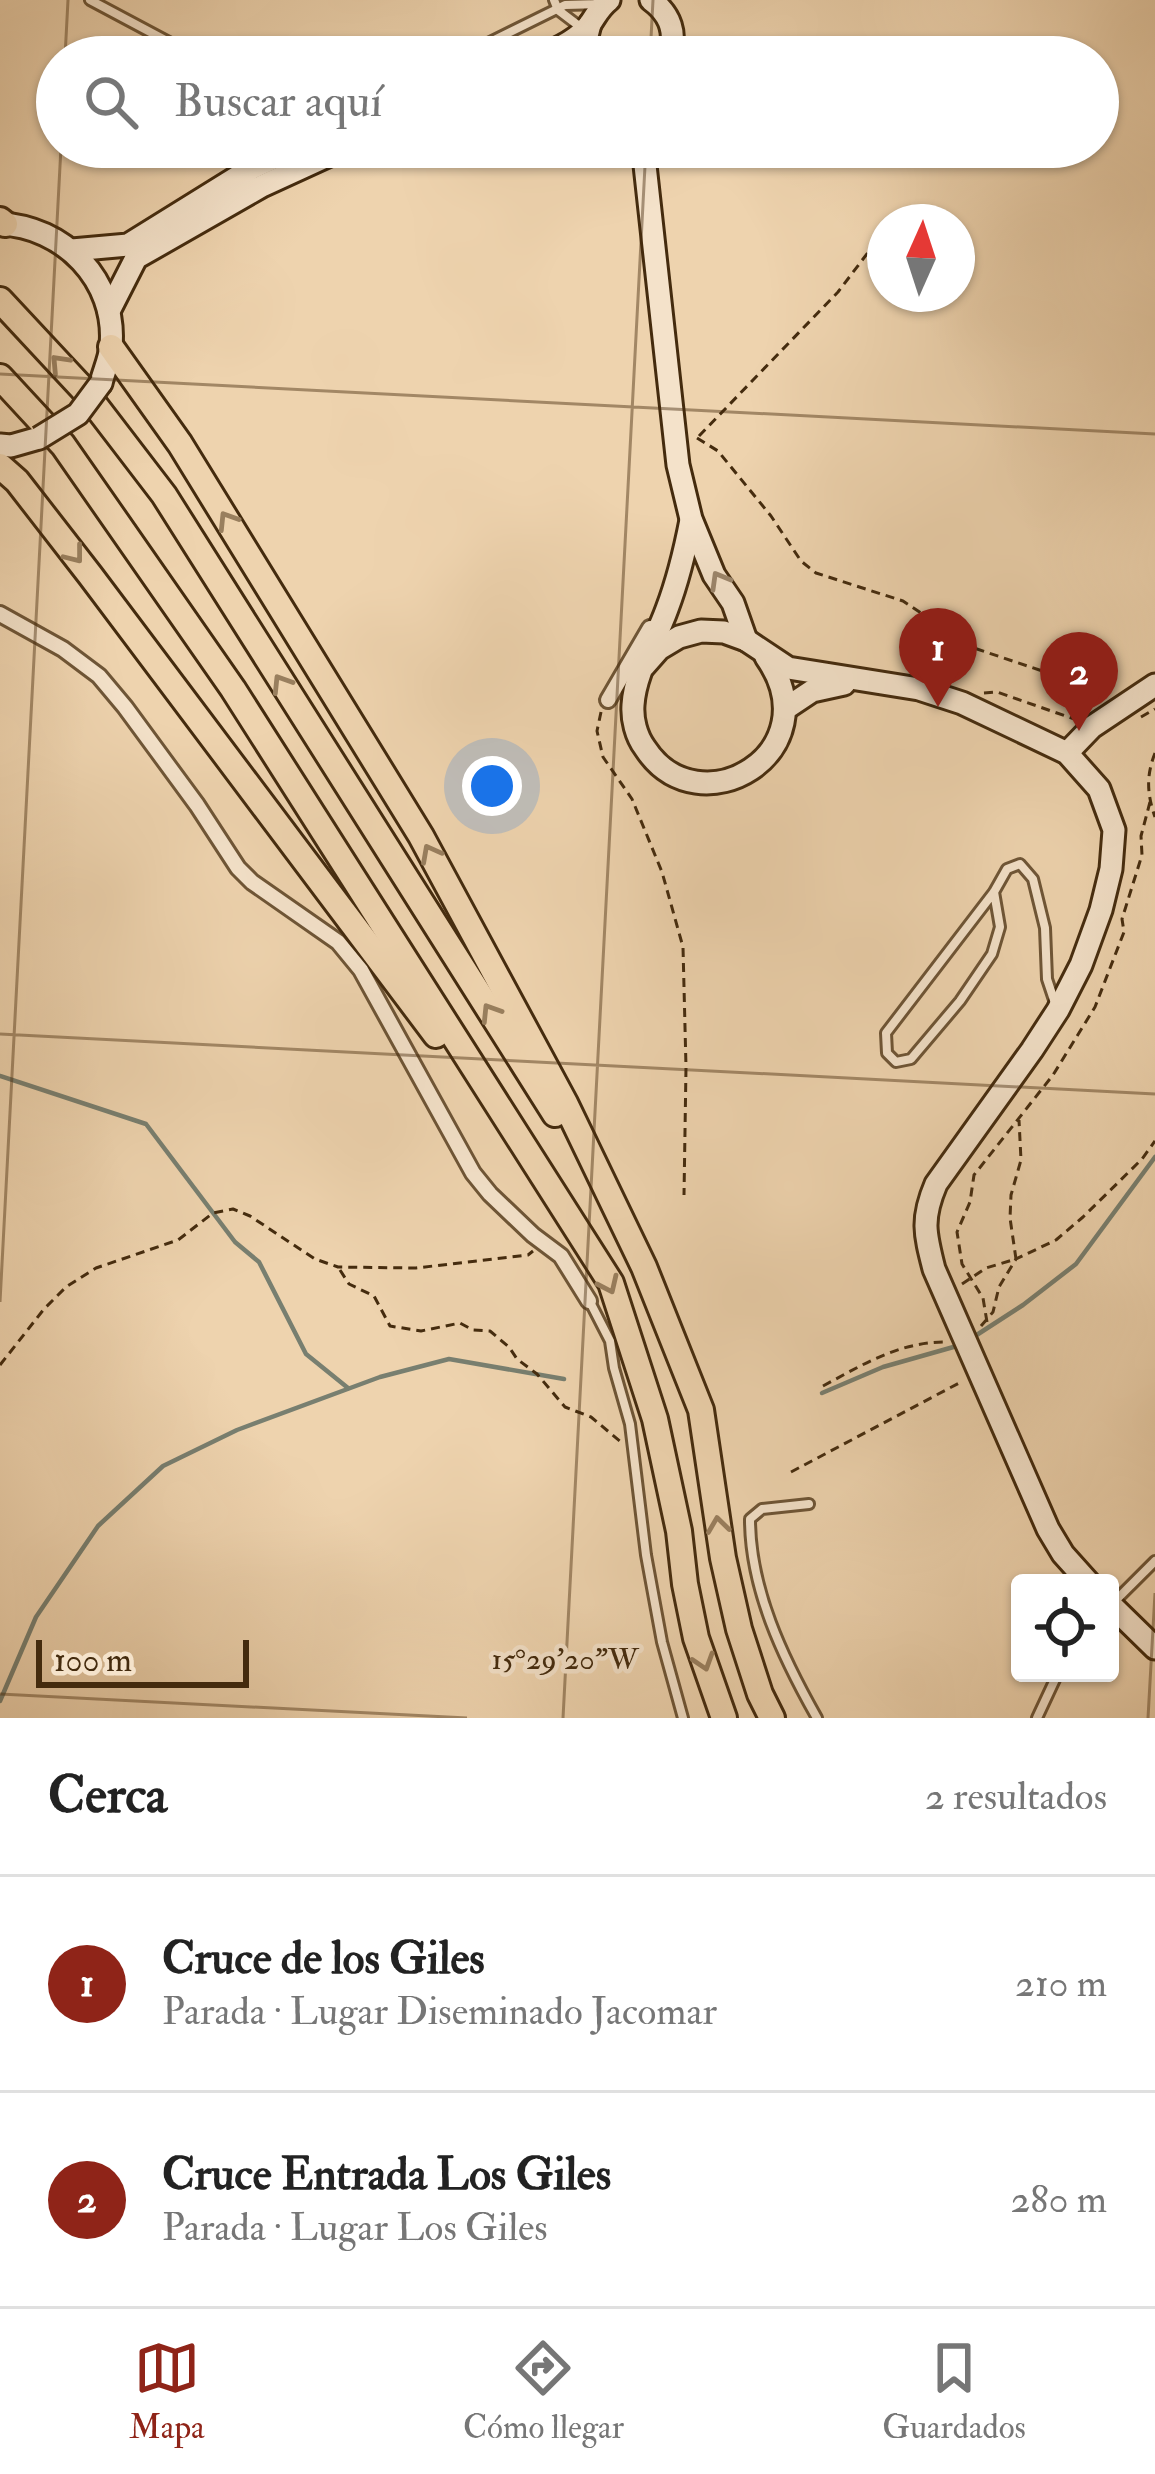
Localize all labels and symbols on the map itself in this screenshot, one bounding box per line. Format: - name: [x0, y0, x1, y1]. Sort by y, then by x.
- north arrow: [867, 204, 975, 312]
- one-way arrow: [52, 356, 73, 377]
- one-way arrow: [219, 511, 241, 533]
- one-way arrow: [61, 542, 82, 564]
- one-way arrow: [710, 571, 733, 593]
- pin: 1: [899, 608, 977, 707]
- pin: 2: [1040, 632, 1118, 731]
- one-way arrow: [273, 674, 295, 696]
- your location: [462, 756, 522, 816]
- one-way arrow: [421, 844, 444, 866]
- one-way arrow: [482, 1004, 504, 1026]
- one-way arrow: [595, 1273, 619, 1294]
- one-way arrow: [706, 1515, 732, 1535]
- scale bar: [36, 1634, 249, 1687]
- text: 15°29'20"W: [492, 1641, 640, 1678]
- one-way arrow: [690, 1651, 715, 1672]

